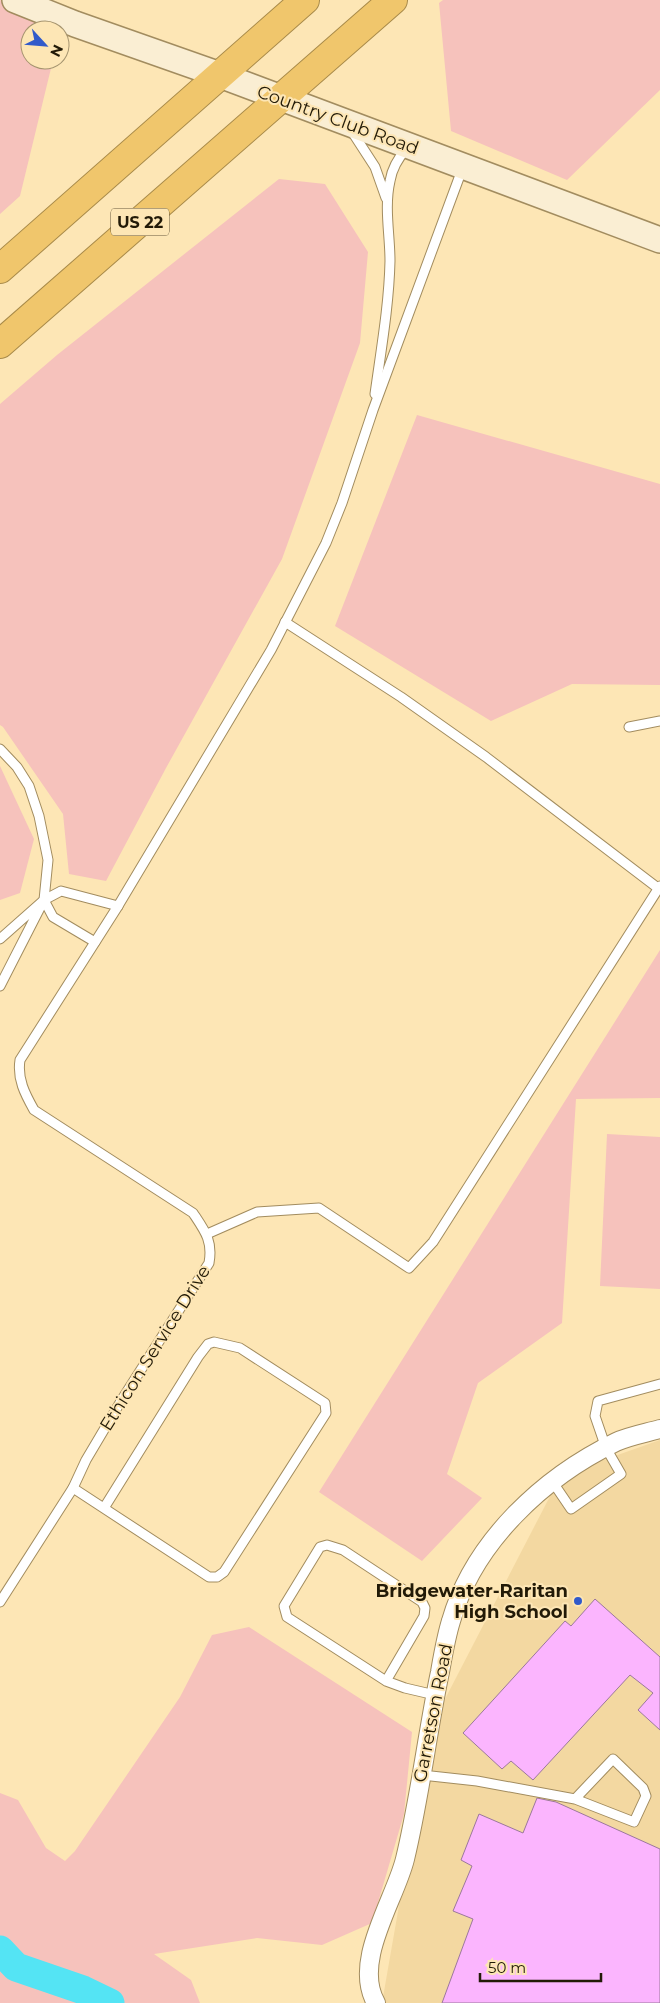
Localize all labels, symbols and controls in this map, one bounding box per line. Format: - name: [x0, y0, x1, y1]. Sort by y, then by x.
- north arrow: [20, 20, 70, 70]
- text: N: [46, 42, 67, 60]
- street label: Country Club Road: [254, 81, 422, 159]
- road number: US 22: [111, 208, 169, 236]
- street label: Ethicon Service Drive: [95, 1261, 215, 1435]
- place label: Bridgewater-Raritan High School: [375, 1580, 568, 1623]
- marker: Bridgewater-Raritan High School: [572, 1595, 584, 1607]
- street label: Garretson Road: [409, 1642, 457, 1784]
- scale bar: [480, 1950, 601, 1982]
- text: 50 m: [488, 1958, 526, 1977]

